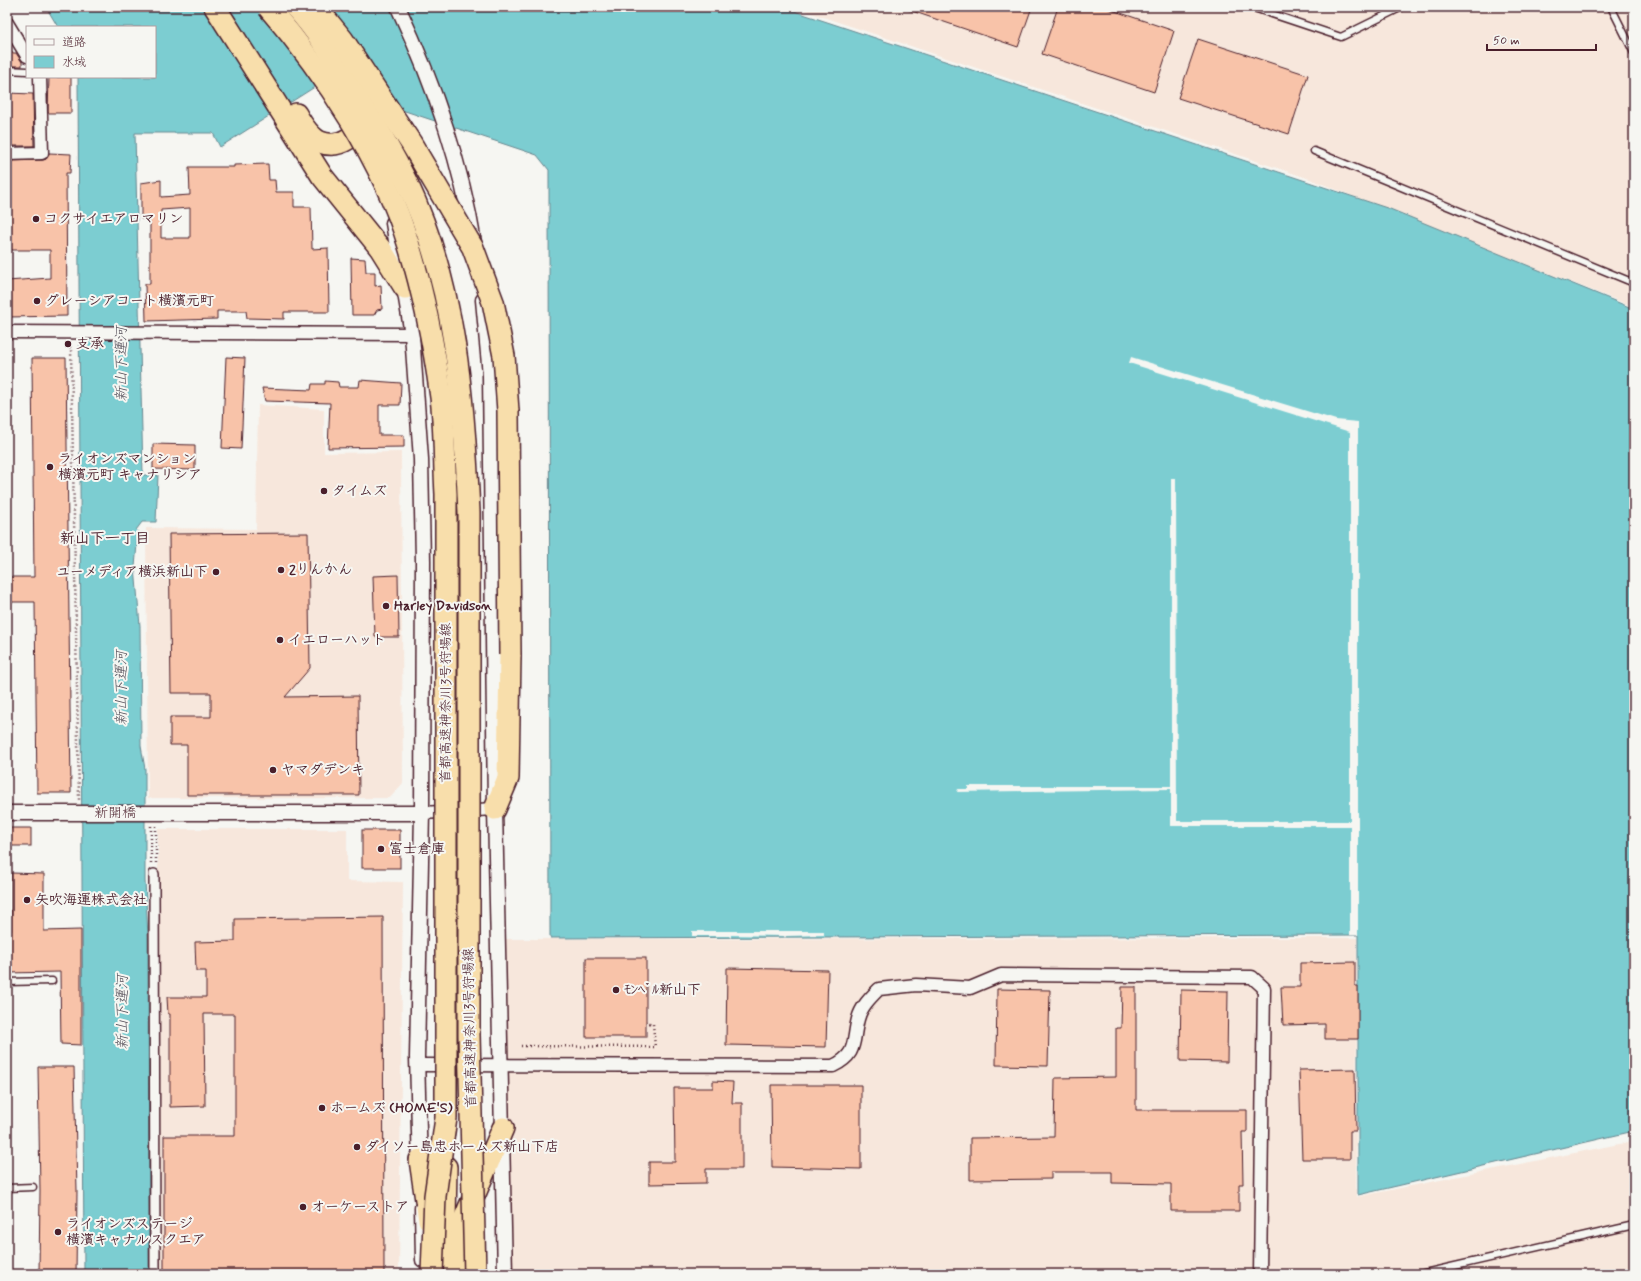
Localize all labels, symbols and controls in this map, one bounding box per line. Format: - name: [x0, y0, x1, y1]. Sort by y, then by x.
- legend: [26, 26, 156, 78]
- scale bar: [1487, 26, 1596, 52]
- text: 50 m: [1493, 33, 1520, 49]
- text: 道路: [62, 35, 86, 51]
- text: 水域: [62, 55, 86, 71]
- place label: コクサイエアロマリン: [44, 210, 183, 228]
- marker: コクサイエアロマリン: [31, 214, 41, 224]
- place label: グレーシアコート横濱元町: [45, 292, 214, 310]
- marker: グレーシアコート横濱元町: [32, 296, 42, 306]
- water label: 新山下運河: [112, 325, 132, 402]
- place label: 支承: [76, 335, 104, 353]
- marker: 支承: [63, 339, 73, 349]
- place label: ライオンズマンション 横濱元町 キャナリシア: [58, 450, 202, 484]
- marker: ライオンズマンション 横濱元町 キャナリシア: [45, 462, 55, 472]
- place label: タイムズ: [332, 482, 387, 500]
- marker: タイムズ: [319, 486, 329, 496]
- district label: 新山下一丁目: [60, 529, 150, 549]
- place label: 2りんかん: [289, 561, 352, 579]
- place label: ユーメディア横浜新山下: [56, 563, 208, 581]
- marker: 2りんかん: [276, 565, 286, 575]
- marker: ユーメディア横浜新山下: [211, 567, 221, 577]
- place label: Harley Davidson: [394, 597, 493, 615]
- marker: Harley Davidson: [381, 601, 391, 611]
- street label: 首都高速神奈川3号狩場線: [437, 623, 455, 783]
- place label: イエローハット: [288, 631, 386, 649]
- marker: イエローハット: [275, 635, 285, 645]
- water label: 新山下運河: [112, 649, 132, 726]
- place label: ヤマダデンキ: [281, 761, 365, 779]
- marker: ヤマダデンキ: [268, 765, 278, 775]
- street label: 新開橋: [94, 804, 136, 822]
- place label: 富士倉庫: [389, 840, 445, 858]
- marker: 富士倉庫: [376, 844, 386, 854]
- place label: 矢吹海運株式会社: [35, 891, 147, 909]
- marker: 矢吹海運株式会社: [22, 895, 32, 905]
- street label: 首都高速神奈川3号狩場線: [460, 948, 480, 1108]
- water label: 新山下運河: [113, 973, 133, 1050]
- place label: ﾓﾝﾍﾞﾙ新山下: [624, 981, 701, 999]
- marker: ﾓﾝﾍﾞﾙ新山下: [611, 985, 621, 995]
- place label: ホームズ (HOME'S): [330, 1099, 453, 1117]
- marker: ホームズ (HOME'S): [317, 1103, 327, 1113]
- place label: ダイソー島忠ホームズ新山下店: [365, 1138, 559, 1156]
- marker: ダイソー島忠ホームズ新山下店: [352, 1142, 362, 1152]
- place label: オーケーストア: [311, 1198, 409, 1216]
- marker: オーケーストア: [298, 1202, 308, 1212]
- place label: ライオンズステージ 横濱キャナルスクエア: [66, 1215, 206, 1249]
- marker: ライオンズステージ 横濱キャナルスクエア: [53, 1227, 63, 1237]

